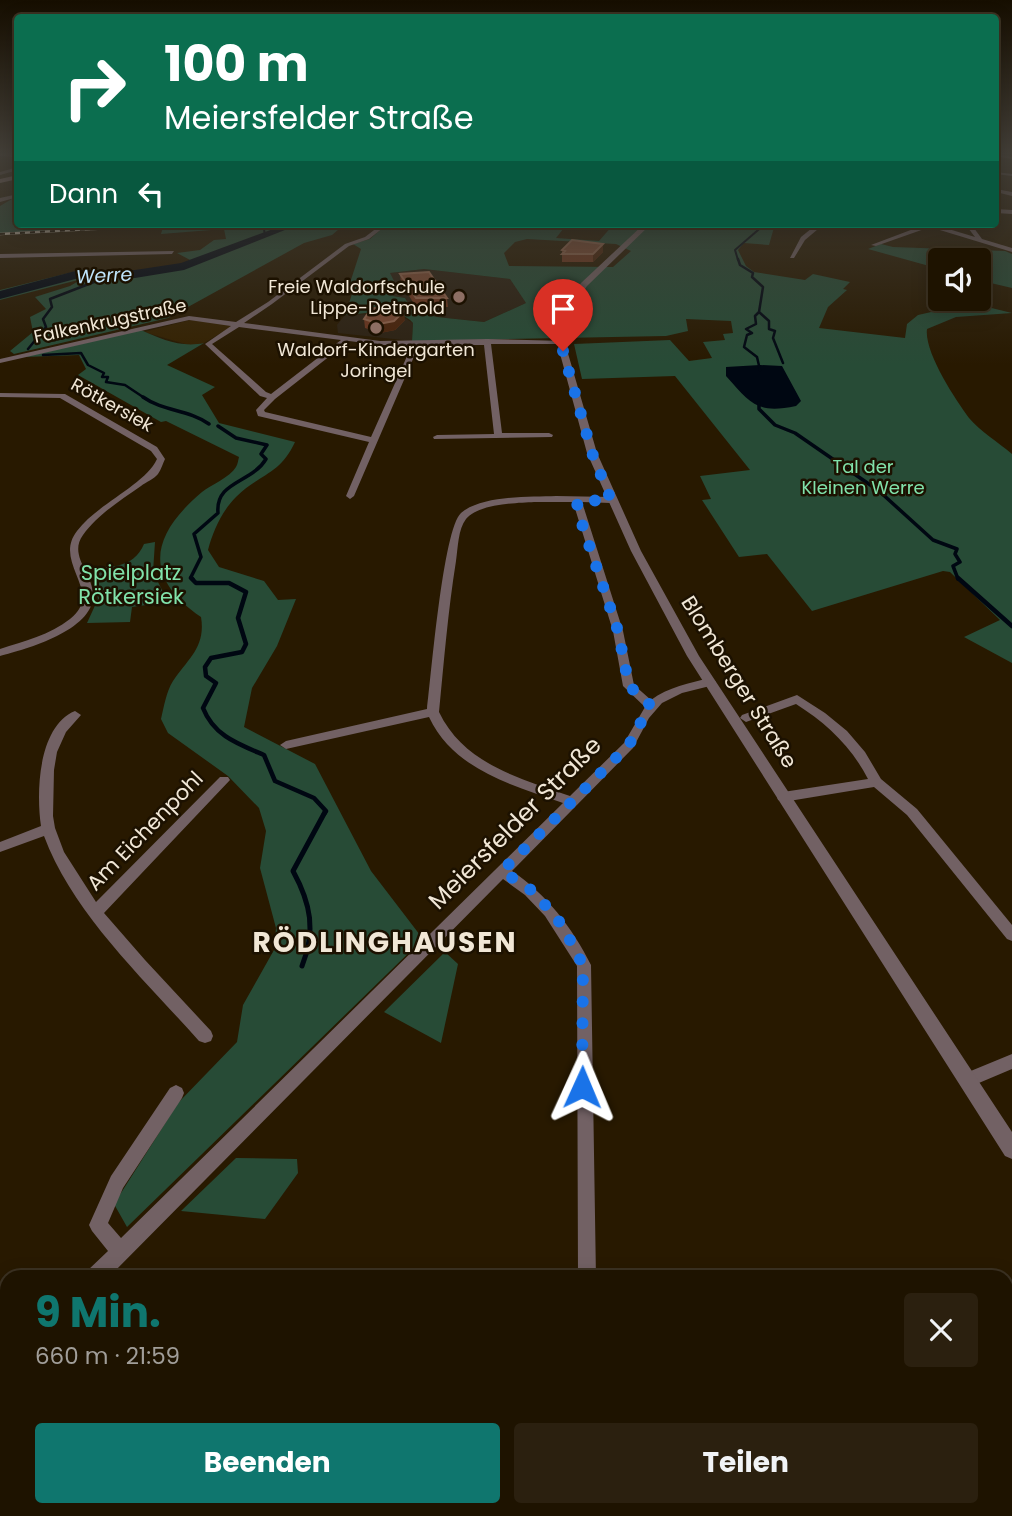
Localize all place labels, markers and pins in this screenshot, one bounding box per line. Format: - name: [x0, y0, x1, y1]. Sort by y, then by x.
- place label: Freie Waldorfschule Lippe-Detmold: [268, 274, 445, 320]
- pin: [533, 279, 593, 351]
- marker: Freie Waldorfschule Lippe-Detmold: [451, 289, 467, 305]
- marker: Waldorf-Kindergarten Joringel: [368, 320, 384, 336]
- place label: Waldorf-Kindergarten Joringel: [277, 337, 475, 383]

